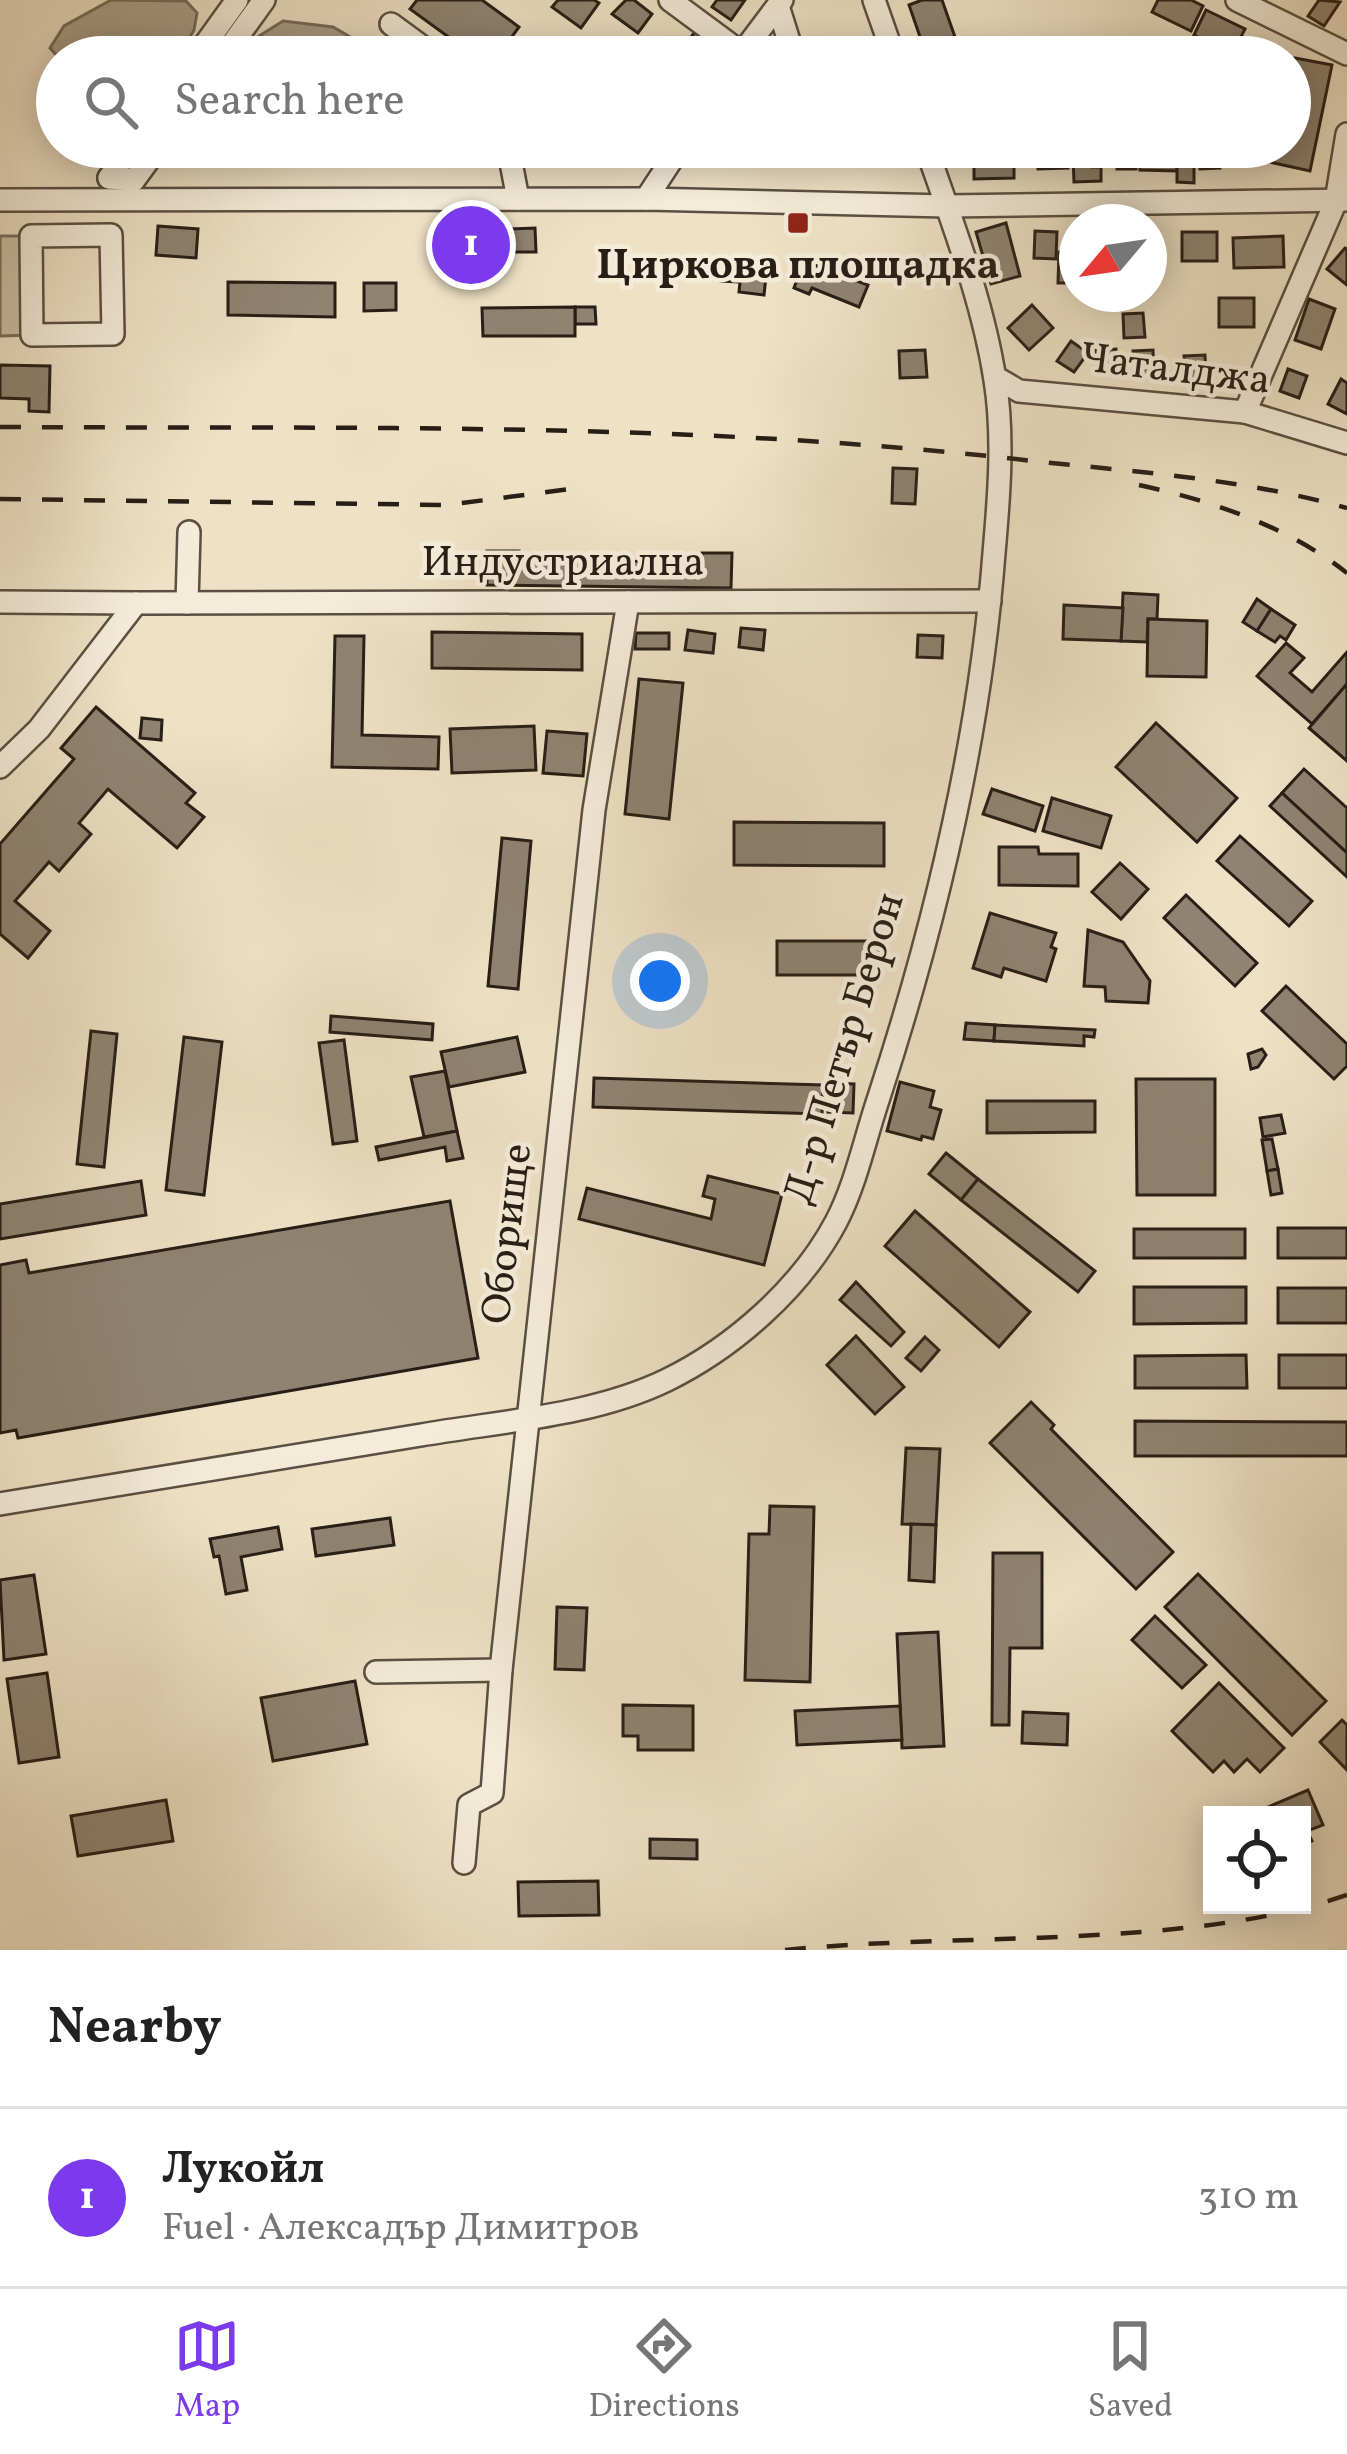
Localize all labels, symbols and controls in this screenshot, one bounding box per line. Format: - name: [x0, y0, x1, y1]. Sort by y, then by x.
- search box: [36, 36, 1311, 168]
- icon: search: [78, 69, 144, 135]
- text: Search here: [174, 71, 405, 134]
- pin: 1: [432, 200, 510, 290]
- north arrow: [1059, 204, 1167, 312]
- marker: Циркова площадка: [785, 210, 811, 236]
- place label: Циркова площадка: [597, 238, 999, 297]
- street label: Чаталджа: [1076, 330, 1274, 412]
- street label: Индустриална: [422, 535, 704, 594]
- street label: Д-р Петър Берон: [771, 886, 921, 1212]
- your location: [630, 951, 690, 1011]
- street label: Оборище: [469, 1140, 549, 1328]
- map controls: [1203, 1806, 1311, 1914]
- button: locate: [1203, 1806, 1311, 1914]
- text: Nearby: [48, 1993, 222, 2064]
- text: Лукойл: [162, 2139, 324, 2202]
- text: 1: [79, 2171, 95, 2225]
- text: 310 m: [1198, 2171, 1299, 2225]
- text: Fuel · Алексадър Димитров: [162, 2202, 639, 2256]
- tab: Map: [174, 2313, 240, 2431]
- tab: Directions: [588, 2313, 740, 2431]
- tab: Saved: [1088, 2313, 1173, 2431]

